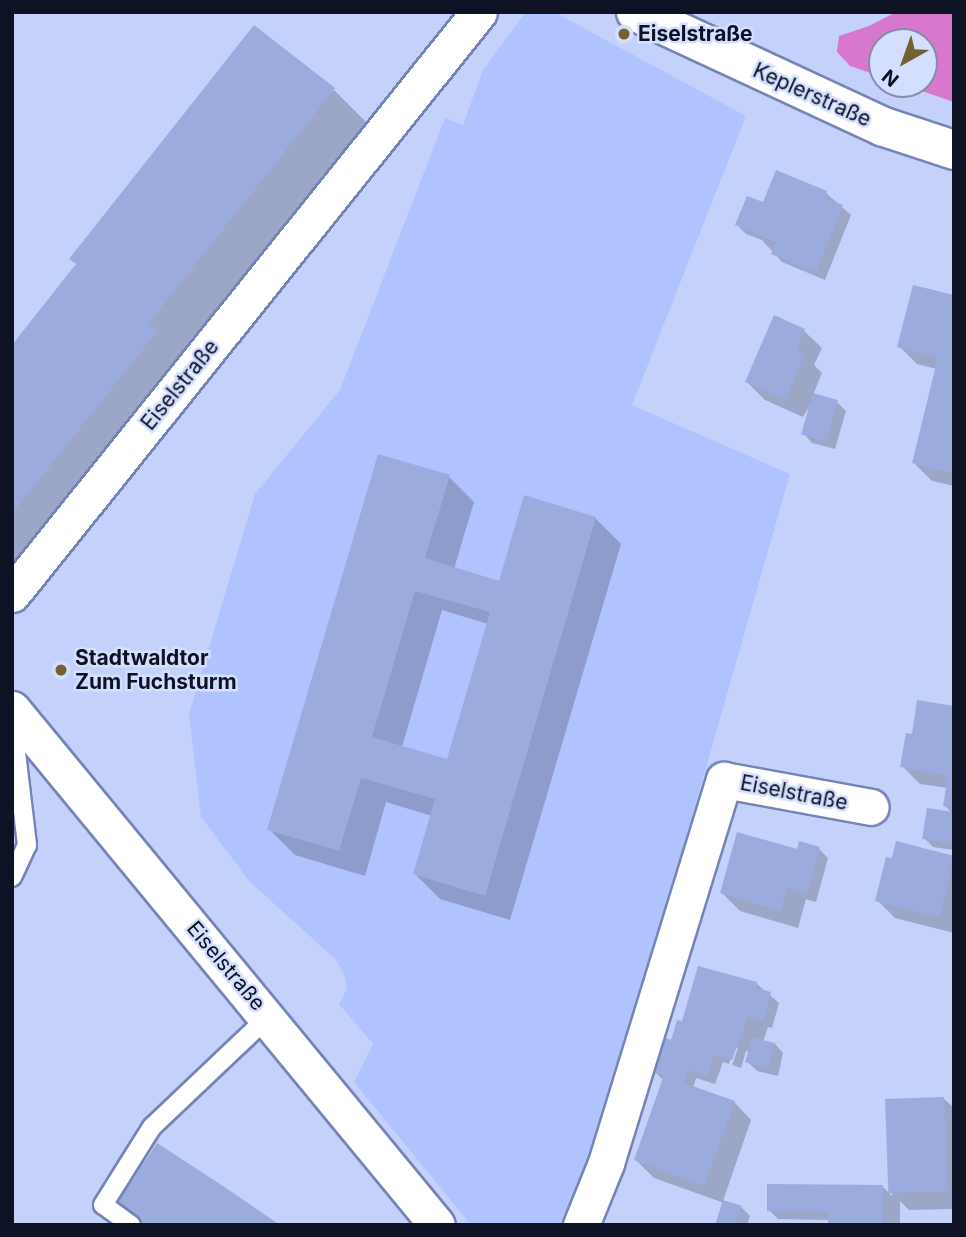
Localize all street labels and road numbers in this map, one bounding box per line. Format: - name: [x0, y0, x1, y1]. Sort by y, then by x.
- street label: Keplerstraße: [749, 58, 875, 132]
- street label: Eiselstraße: [136, 335, 224, 435]
- street label: Eiselstraße: [738, 770, 850, 816]
- street label: Eiselstraße: [181, 916, 271, 1016]

